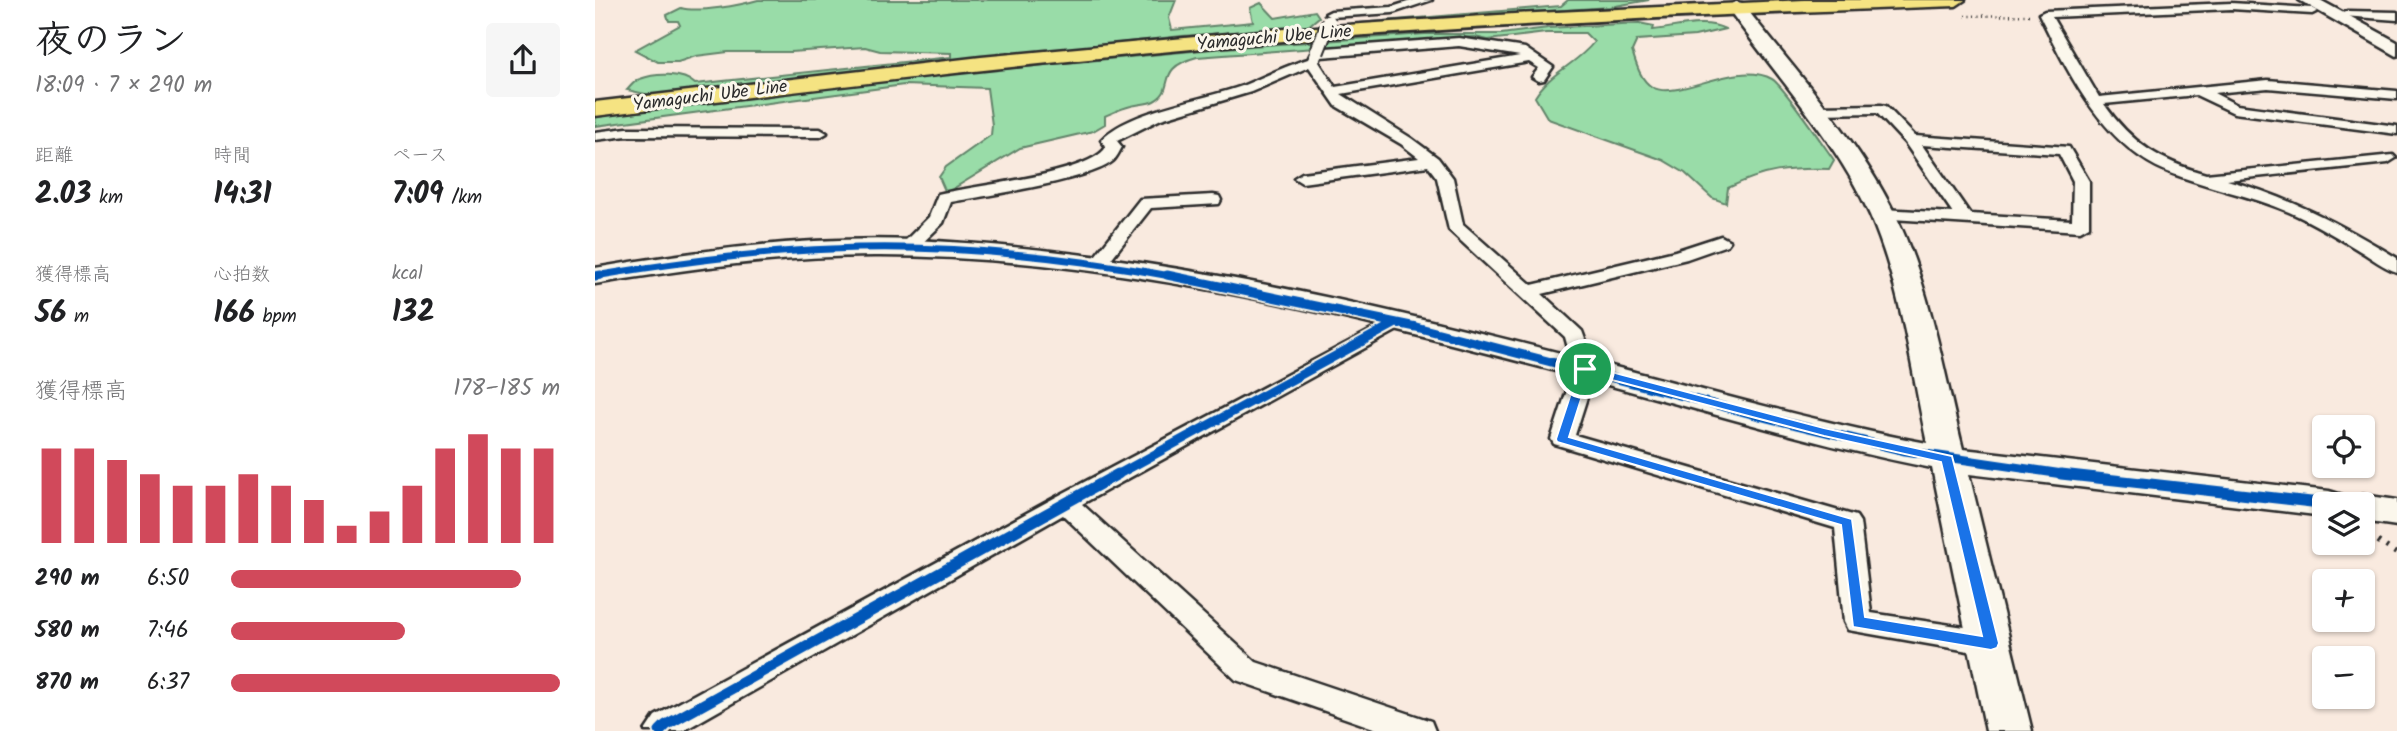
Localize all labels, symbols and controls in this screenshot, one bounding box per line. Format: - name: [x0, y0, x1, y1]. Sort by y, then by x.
- text: 夜のラン: [35, 12, 187, 72]
- street label: Yamaguchi Ube Line: [1196, 17, 1353, 60]
- button: share: [486, 23, 560, 97]
- text: 18:09 · 7 × 290 m: [35, 68, 212, 104]
- street label: Yamaguchi Ube Line: [631, 73, 789, 120]
- text: 距離: [35, 141, 73, 171]
- text: 時間: [213, 141, 251, 171]
- text: ペース: [392, 141, 448, 171]
- text: 2.03: [35, 171, 91, 219]
- text: 14:31: [213, 171, 272, 219]
- text: 7:09: [392, 171, 444, 219]
- text: km: [91, 183, 123, 213]
- text: /km: [444, 183, 482, 213]
- text: kcal: [392, 259, 423, 289]
- text: 獲得標高: [35, 260, 111, 290]
- text: 心拍数: [213, 260, 270, 290]
- text: 132: [392, 289, 435, 337]
- text: 56: [35, 290, 66, 338]
- text: 166: [213, 290, 255, 338]
- text: m: [66, 302, 89, 332]
- text: bpm: [255, 302, 297, 332]
- pin: [1555, 339, 1615, 399]
- icon: arrive: [1566, 350, 1604, 388]
- text: 178–185 m: [453, 371, 560, 407]
- text: 獲得標高: [35, 374, 127, 410]
- map controls: [2312, 415, 2375, 709]
- button: locate: [2312, 415, 2375, 478]
- button: layers: [2312, 492, 2375, 555]
- text: 290 m: [35, 561, 100, 597]
- text: 6:50: [147, 561, 189, 597]
- button: +: [2312, 569, 2375, 632]
- text: 580 m: [35, 613, 100, 649]
- text: 7:46: [147, 613, 189, 649]
- button: −: [2312, 646, 2375, 709]
- text: 870 m: [35, 665, 99, 701]
- text: 6:37: [147, 665, 189, 701]

